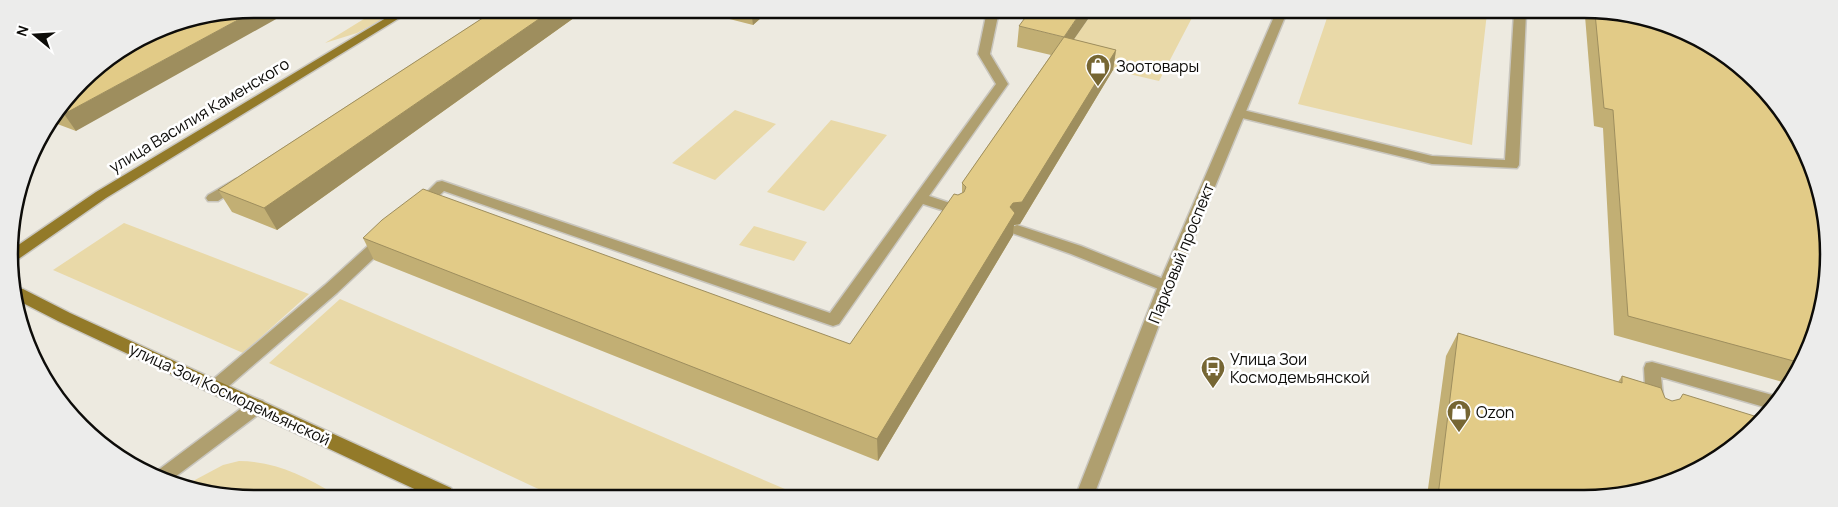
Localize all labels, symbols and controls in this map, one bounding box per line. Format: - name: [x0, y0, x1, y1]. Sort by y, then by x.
- north arrow: [10, 10, 60, 60]
- text: N: [12, 23, 33, 39]
- street label: улица Василия Каменского: [105, 52, 293, 178]
- shop icon: Зоотовары: [1085, 53, 1111, 87]
- place label: Зоотовары: [1116, 55, 1199, 77]
- street label: Парковый проспект: [1143, 179, 1219, 327]
- street label: улица Зои Космодемьянской: [126, 338, 334, 450]
- place label: Улица Зои Космодемьянской: [1230, 348, 1370, 388]
- bus stop icon: Улица Зои Космодемьянской: [1200, 355, 1226, 389]
- shop icon: Ozon: [1446, 399, 1472, 433]
- place label: Ozon: [1476, 401, 1514, 423]

